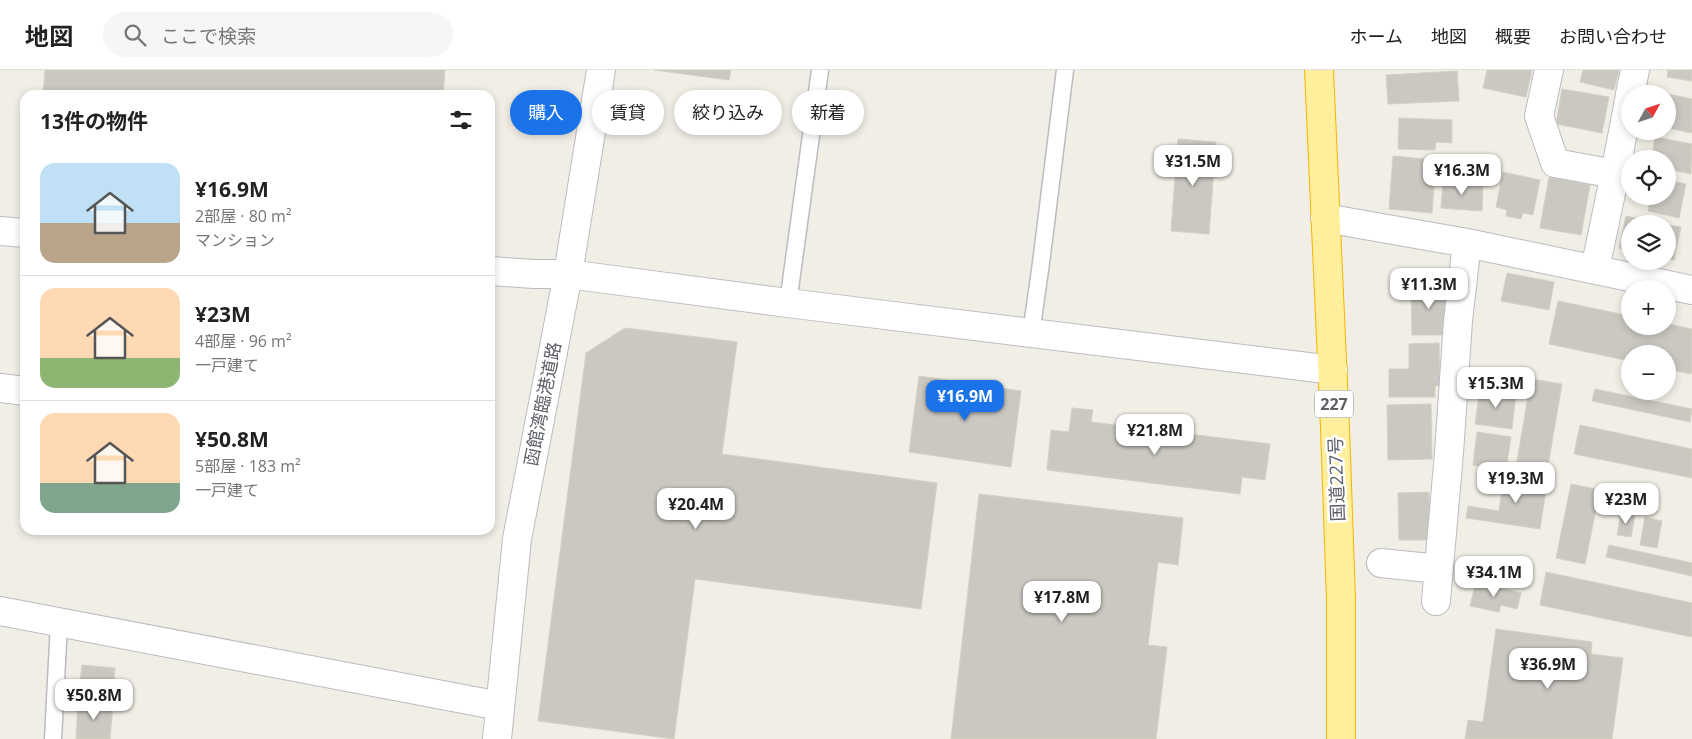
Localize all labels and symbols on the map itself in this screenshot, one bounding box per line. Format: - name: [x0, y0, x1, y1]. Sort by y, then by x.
- north arrow: [1621, 85, 1676, 140]
- pin: ¥31.5M: [1152, 144, 1234, 187]
- pin: ¥16.3M: [1421, 154, 1503, 196]
- pin: ¥11.3M: [1388, 268, 1470, 310]
- street label: 函館湾臨港道路: [518, 340, 566, 468]
- pin: ¥15.3M: [1455, 366, 1537, 409]
- pin: ¥16.9M: [924, 380, 1006, 422]
- road number: 227: [1315, 390, 1353, 418]
- pin: ¥21.8M: [1114, 414, 1196, 456]
- street label: 国道227号: [1323, 436, 1349, 522]
- pin: ¥19.3M: [1475, 462, 1557, 504]
- pin: ¥23M: [1596, 482, 1656, 525]
- pin: ¥20.4M: [655, 488, 737, 530]
- pin: ¥34.1M: [1453, 556, 1535, 598]
- pin: ¥17.8M: [1021, 580, 1103, 623]
- pin: ¥36.9M: [1507, 648, 1589, 690]
- pin: ¥50.8M: [53, 678, 135, 721]

